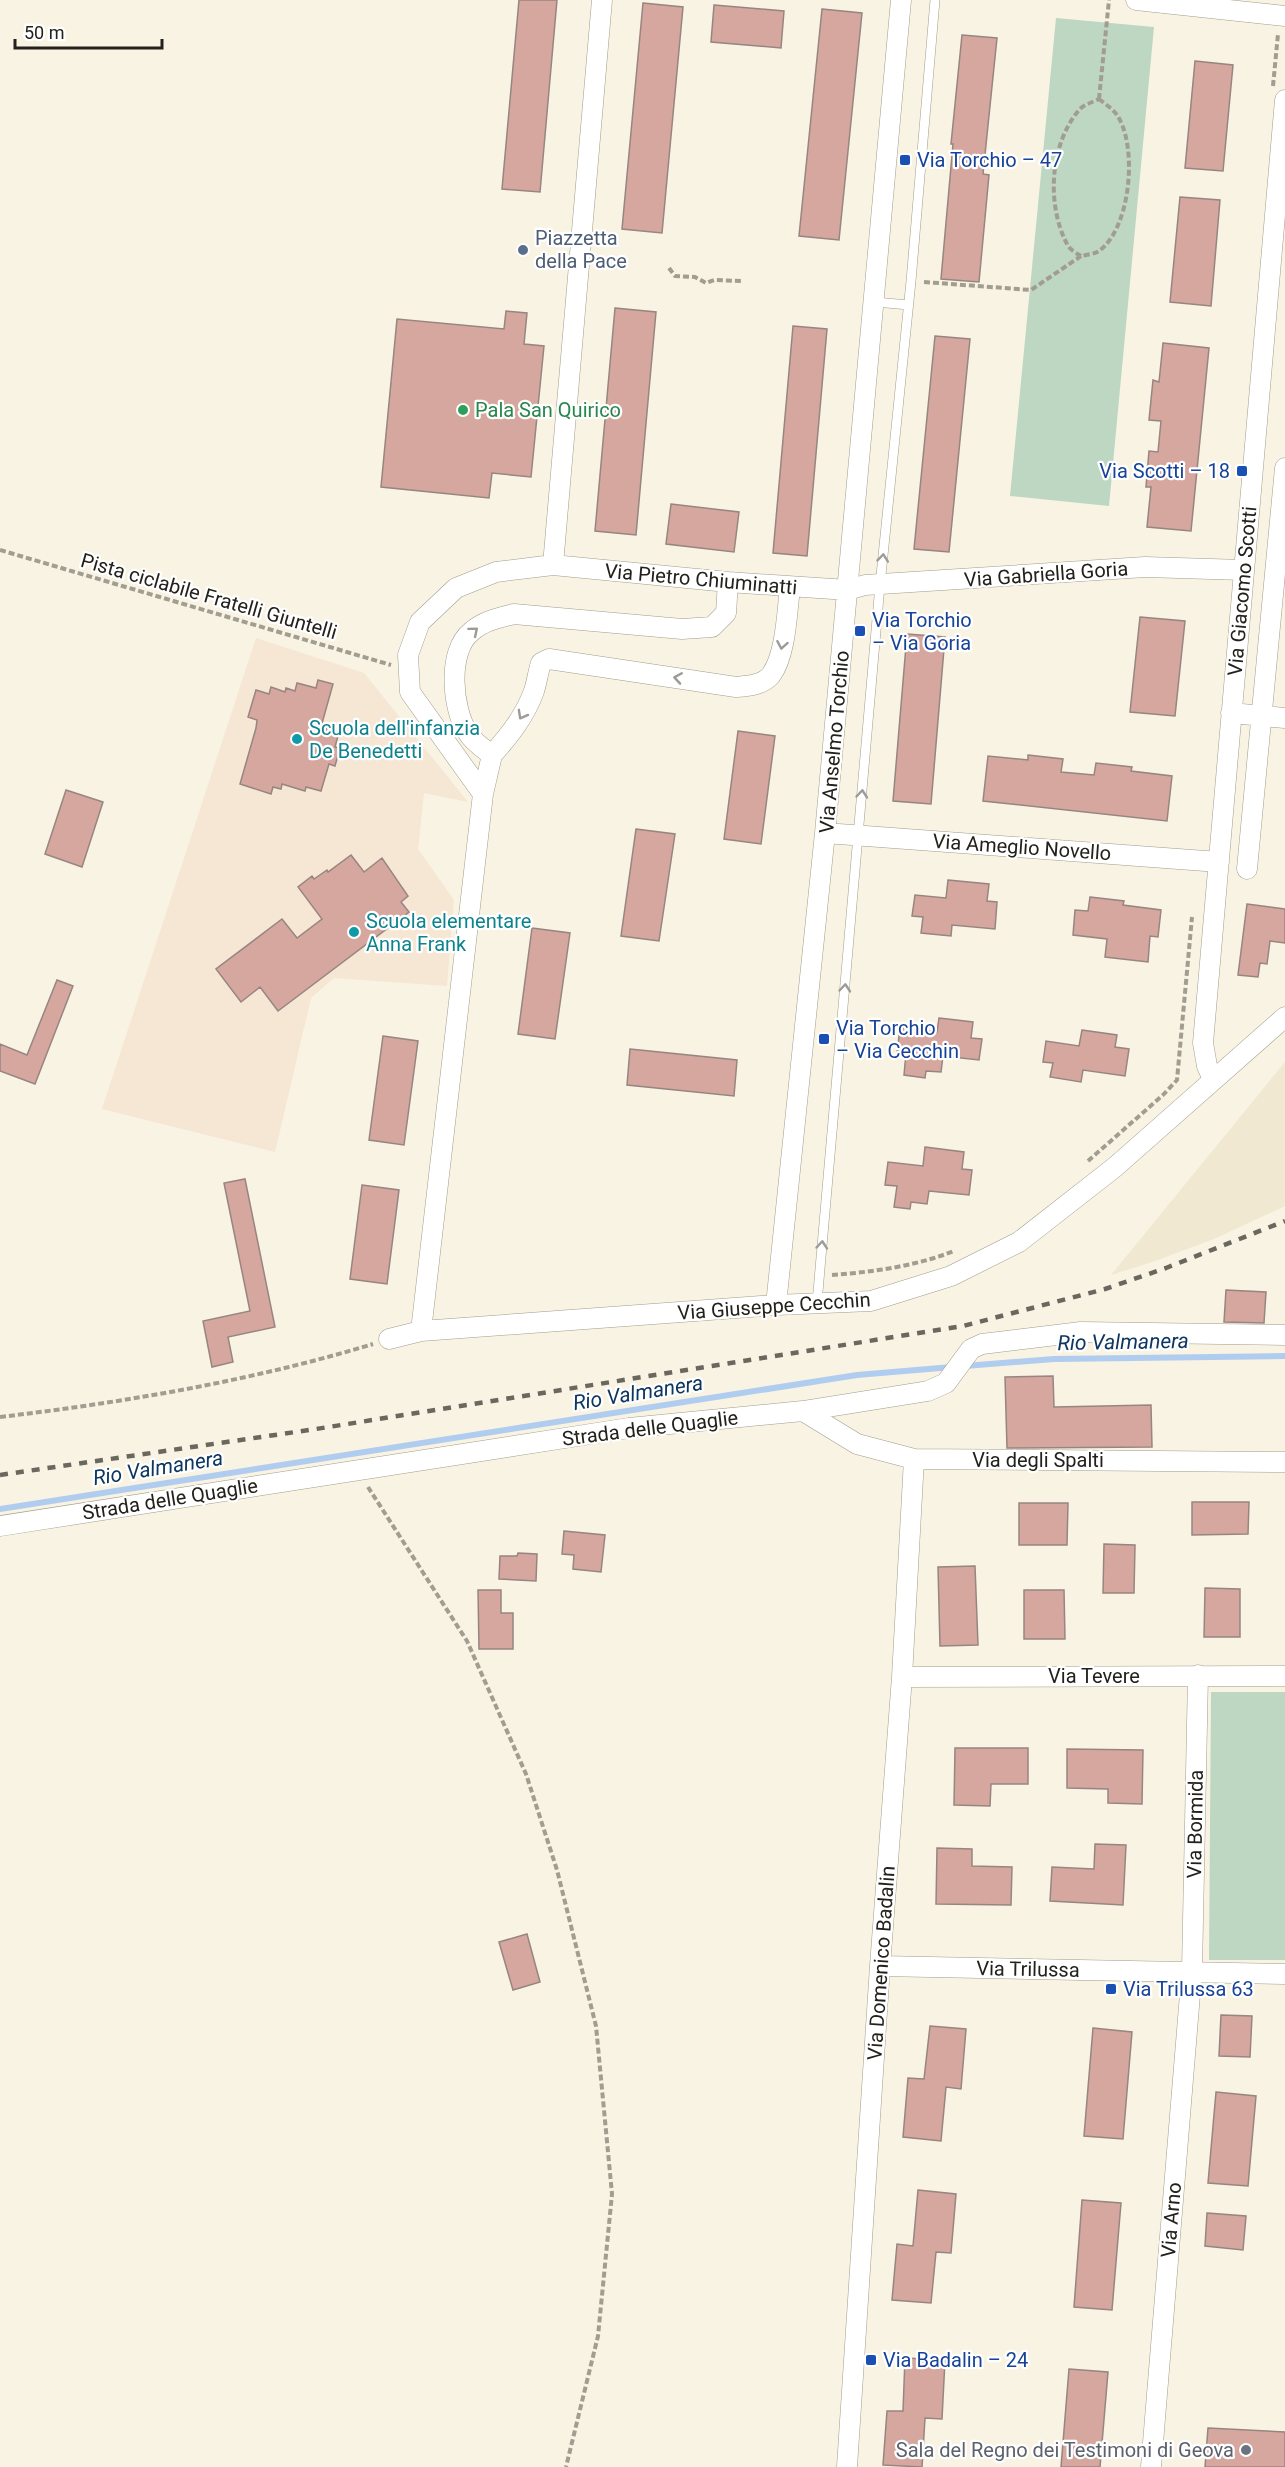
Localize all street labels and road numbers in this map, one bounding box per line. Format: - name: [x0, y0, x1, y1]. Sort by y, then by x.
- street label: Via Giacomo Scotti: [1223, 505, 1261, 677]
- street label: Pista ciclabile Fratelli Giuntelli: [78, 548, 340, 644]
- street label: Via Gabriella Goria: [963, 556, 1129, 592]
- street label: Via Pietro Chiuminatti: [604, 559, 798, 599]
- street label: Via Anselmo Torchio: [814, 650, 854, 834]
- street label: Via Ameglio Novello: [932, 829, 1112, 865]
- street label: Via Giuseppe Cecchin: [677, 1287, 871, 1325]
- street label: Strada delle Quaglie: [561, 1405, 739, 1451]
- street label: Via degli Spalti: [972, 1448, 1104, 1472]
- street label: Strada delle Quaglie: [81, 1473, 259, 1525]
- street label: Via Tevere: [1048, 1664, 1140, 1688]
- street label: Via Bormida: [1182, 1769, 1208, 1879]
- street label: Via Domenico Badalin: [862, 1865, 900, 2061]
- street label: Via Trilussa: [976, 1956, 1080, 1982]
- street label: Via Arno: [1156, 2181, 1186, 2259]

